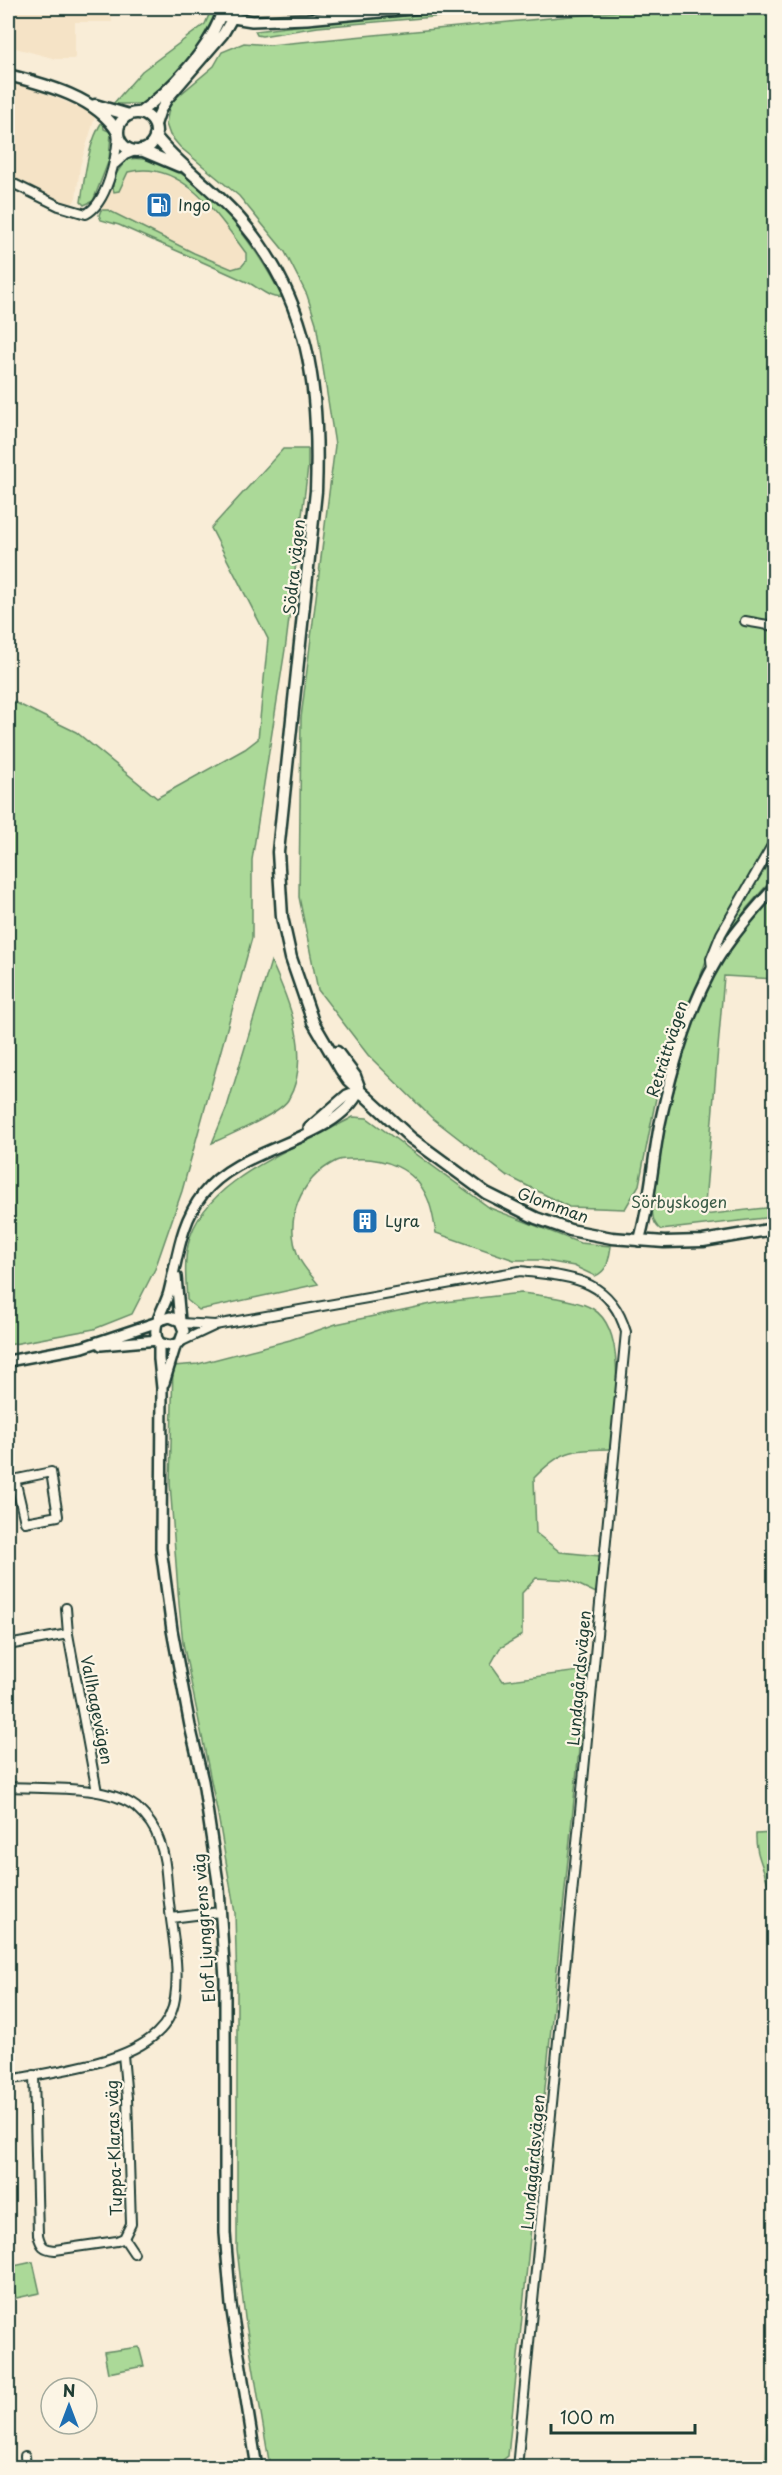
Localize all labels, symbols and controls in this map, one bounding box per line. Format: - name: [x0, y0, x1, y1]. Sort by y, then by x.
- fuel station icon: Ingo: [144, 190, 174, 220]
- place label: Ingo: [178, 192, 211, 216]
- street label: Södra vägen: [276, 518, 310, 616]
- street label: Reträttvägen: [639, 997, 693, 1100]
- street label: Glomman: [514, 1180, 592, 1228]
- park label: Sörbyskogen: [631, 1189, 727, 1213]
- building icon: Lyra: [350, 1206, 380, 1236]
- place label: Lyra: [385, 1208, 420, 1232]
- street label: Lundagårdsvägen: [560, 1609, 596, 1747]
- street label: Vallhagevägen: [76, 1653, 120, 1766]
- street label: Elof Ljunggrens väg: [186, 1853, 220, 2003]
- street label: Tuppa-Klaras väg: [99, 2080, 127, 2217]
- street label: Lundagårdsvägen: [514, 2093, 550, 2231]
- north arrow: [39, 2376, 99, 2436]
- text: N: [63, 2378, 75, 2402]
- scale bar: [551, 2397, 695, 2435]
- text: 100 m: [560, 2403, 615, 2430]

